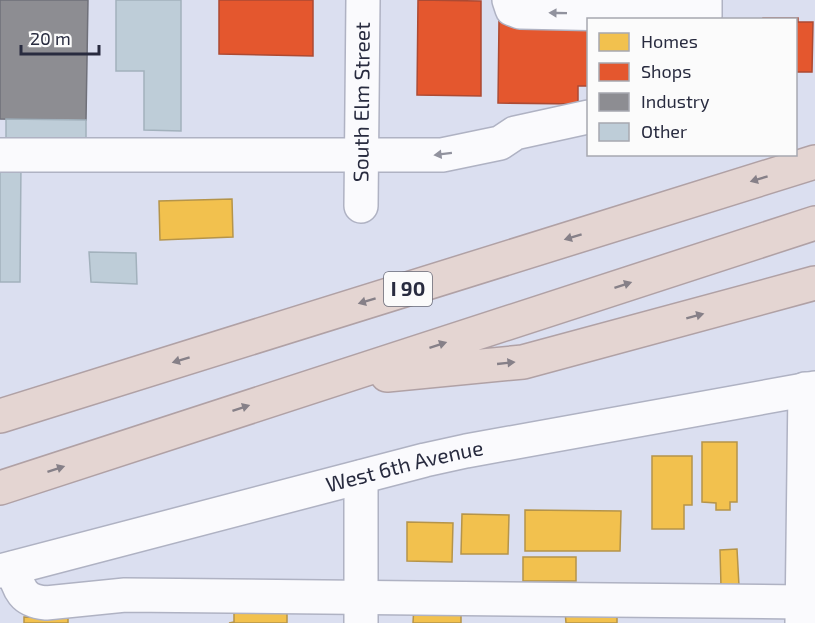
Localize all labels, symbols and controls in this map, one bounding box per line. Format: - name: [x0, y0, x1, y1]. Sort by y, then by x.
- one-way arrow: [548, 8, 567, 18]
- scale bar: [21, 18, 99, 56]
- legend: [587, 18, 797, 156]
- street label: South Elm Street: [347, 22, 374, 182]
- text: 20 m: [30, 27, 71, 49]
- text: Homes: [641, 30, 698, 52]
- text: Shops: [641, 60, 691, 82]
- text: Industry: [641, 90, 710, 112]
- text: Other: [641, 120, 687, 142]
- one-way arrow: [433, 149, 452, 159]
- one-way arrow: [750, 175, 768, 184]
- one-way arrow: [564, 233, 582, 242]
- road number: I 90: [384, 272, 432, 306]
- one-way arrow: [614, 280, 632, 289]
- one-way arrow: [358, 297, 376, 307]
- one-way arrow: [685, 310, 704, 320]
- one-way arrow: [429, 339, 447, 349]
- one-way arrow: [172, 355, 190, 365]
- one-way arrow: [496, 358, 515, 368]
- one-way arrow: [232, 403, 250, 413]
- street label: West 6th Avenue: [323, 434, 485, 496]
- one-way arrow: [47, 464, 65, 474]

